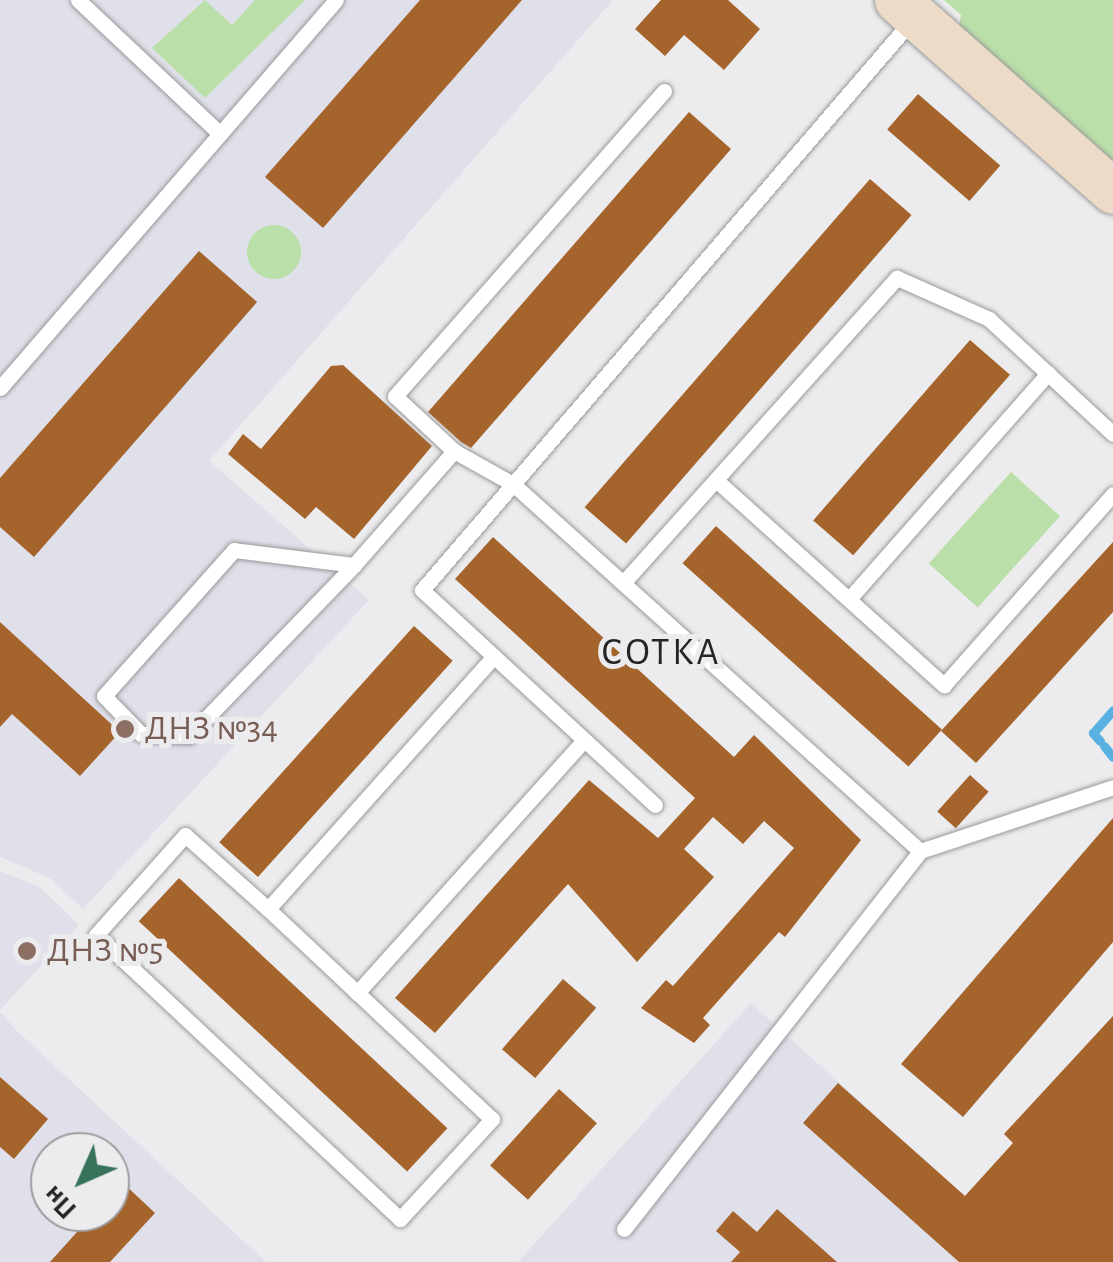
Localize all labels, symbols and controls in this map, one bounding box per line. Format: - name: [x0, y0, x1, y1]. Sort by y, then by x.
- district label: СОТКА: [601, 631, 721, 677]
- place label: ДНЗ №34: [145, 708, 278, 750]
- marker: ДНЗ №34: [114, 718, 136, 740]
- place label: ДНЗ №5: [47, 930, 163, 972]
- marker: ДНЗ №5: [16, 940, 38, 962]
- north arrow: [30, 1132, 130, 1232]
- text: Пн: [38, 1180, 82, 1224]

